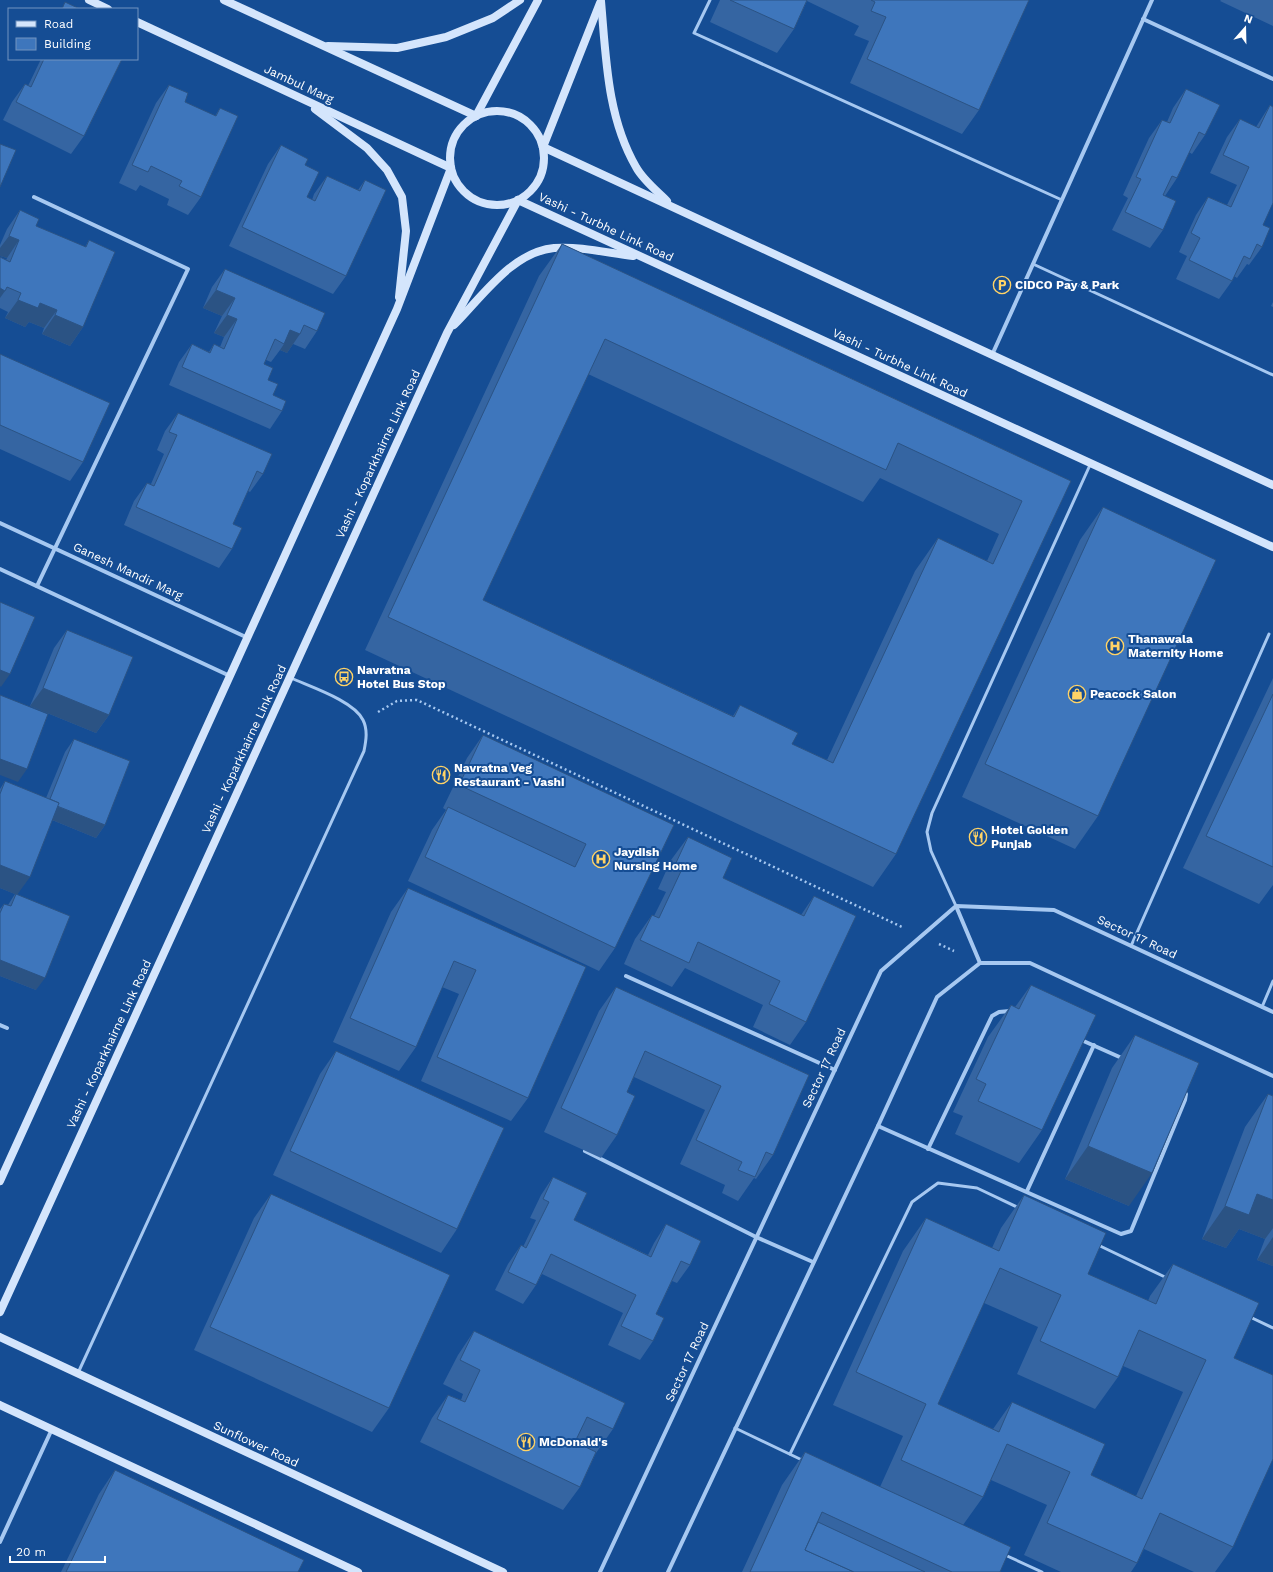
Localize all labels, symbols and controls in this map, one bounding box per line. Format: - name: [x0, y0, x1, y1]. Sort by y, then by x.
- legend: [8, 8, 138, 60]
- north arrow: [1225, 8, 1265, 48]
- text: N: [1242, 12, 1254, 27]
- text: Road: [44, 17, 73, 31]
- text: Building: [44, 37, 91, 51]
- street label: Jambul Marg: [262, 62, 337, 106]
- street label: Vashi - Turbhe Link Road: [536, 190, 676, 264]
- parking icon: CIDCO Pay & Park: [992, 275, 1012, 295]
- place label: CIDCO Pay & Park: [1015, 278, 1120, 292]
- street label: Vashi - Turbhe Link Road: [830, 326, 970, 400]
- street label: Vashi - Koparkhairne Link Road: [333, 368, 423, 540]
- street label: Ganesh Mandir Marg: [71, 539, 186, 603]
- place label: Thanawala Maternity Home: [1128, 632, 1223, 660]
- hospital icon: Thanawala Maternity Home: [1105, 636, 1125, 656]
- street label: Vashi - Koparkhairne Link Road: [199, 663, 289, 835]
- place label: Navratna Hotel Bus Stop: [357, 663, 446, 691]
- bus stop icon: Navratna Hotel Bus Stop: [334, 667, 354, 687]
- shop icon: Peacock Salon: [1067, 684, 1087, 704]
- place label: Peacock Salon: [1090, 687, 1176, 701]
- place label: Navratna Veg Restaurant - Vashi: [454, 761, 565, 789]
- restaurant icon: Navratna Veg Restaurant - Vashi: [431, 765, 451, 785]
- place label: Hotel Golden Punjab: [991, 823, 1068, 851]
- restaurant icon: Hotel Golden Punjab: [968, 827, 988, 847]
- place label: Jaydish Nursing Home: [614, 845, 697, 873]
- hospital icon: Jaydish Nursing Home: [591, 849, 611, 869]
- street label: Sector 17 Road: [1095, 912, 1179, 962]
- street label: Vashi - Koparkhairne Link Road: [64, 958, 154, 1130]
- street label: Sector 17 Road: [799, 1026, 849, 1110]
- street label: Sector 17 Road: [662, 1320, 712, 1404]
- street label: Sunflower Road: [211, 1418, 301, 1470]
- restaurant icon: McDonald's: [516, 1432, 536, 1452]
- place label: McDonald's: [539, 1435, 608, 1449]
- scale bar: [10, 1538, 105, 1564]
- text: 20 m: [16, 1545, 46, 1559]

